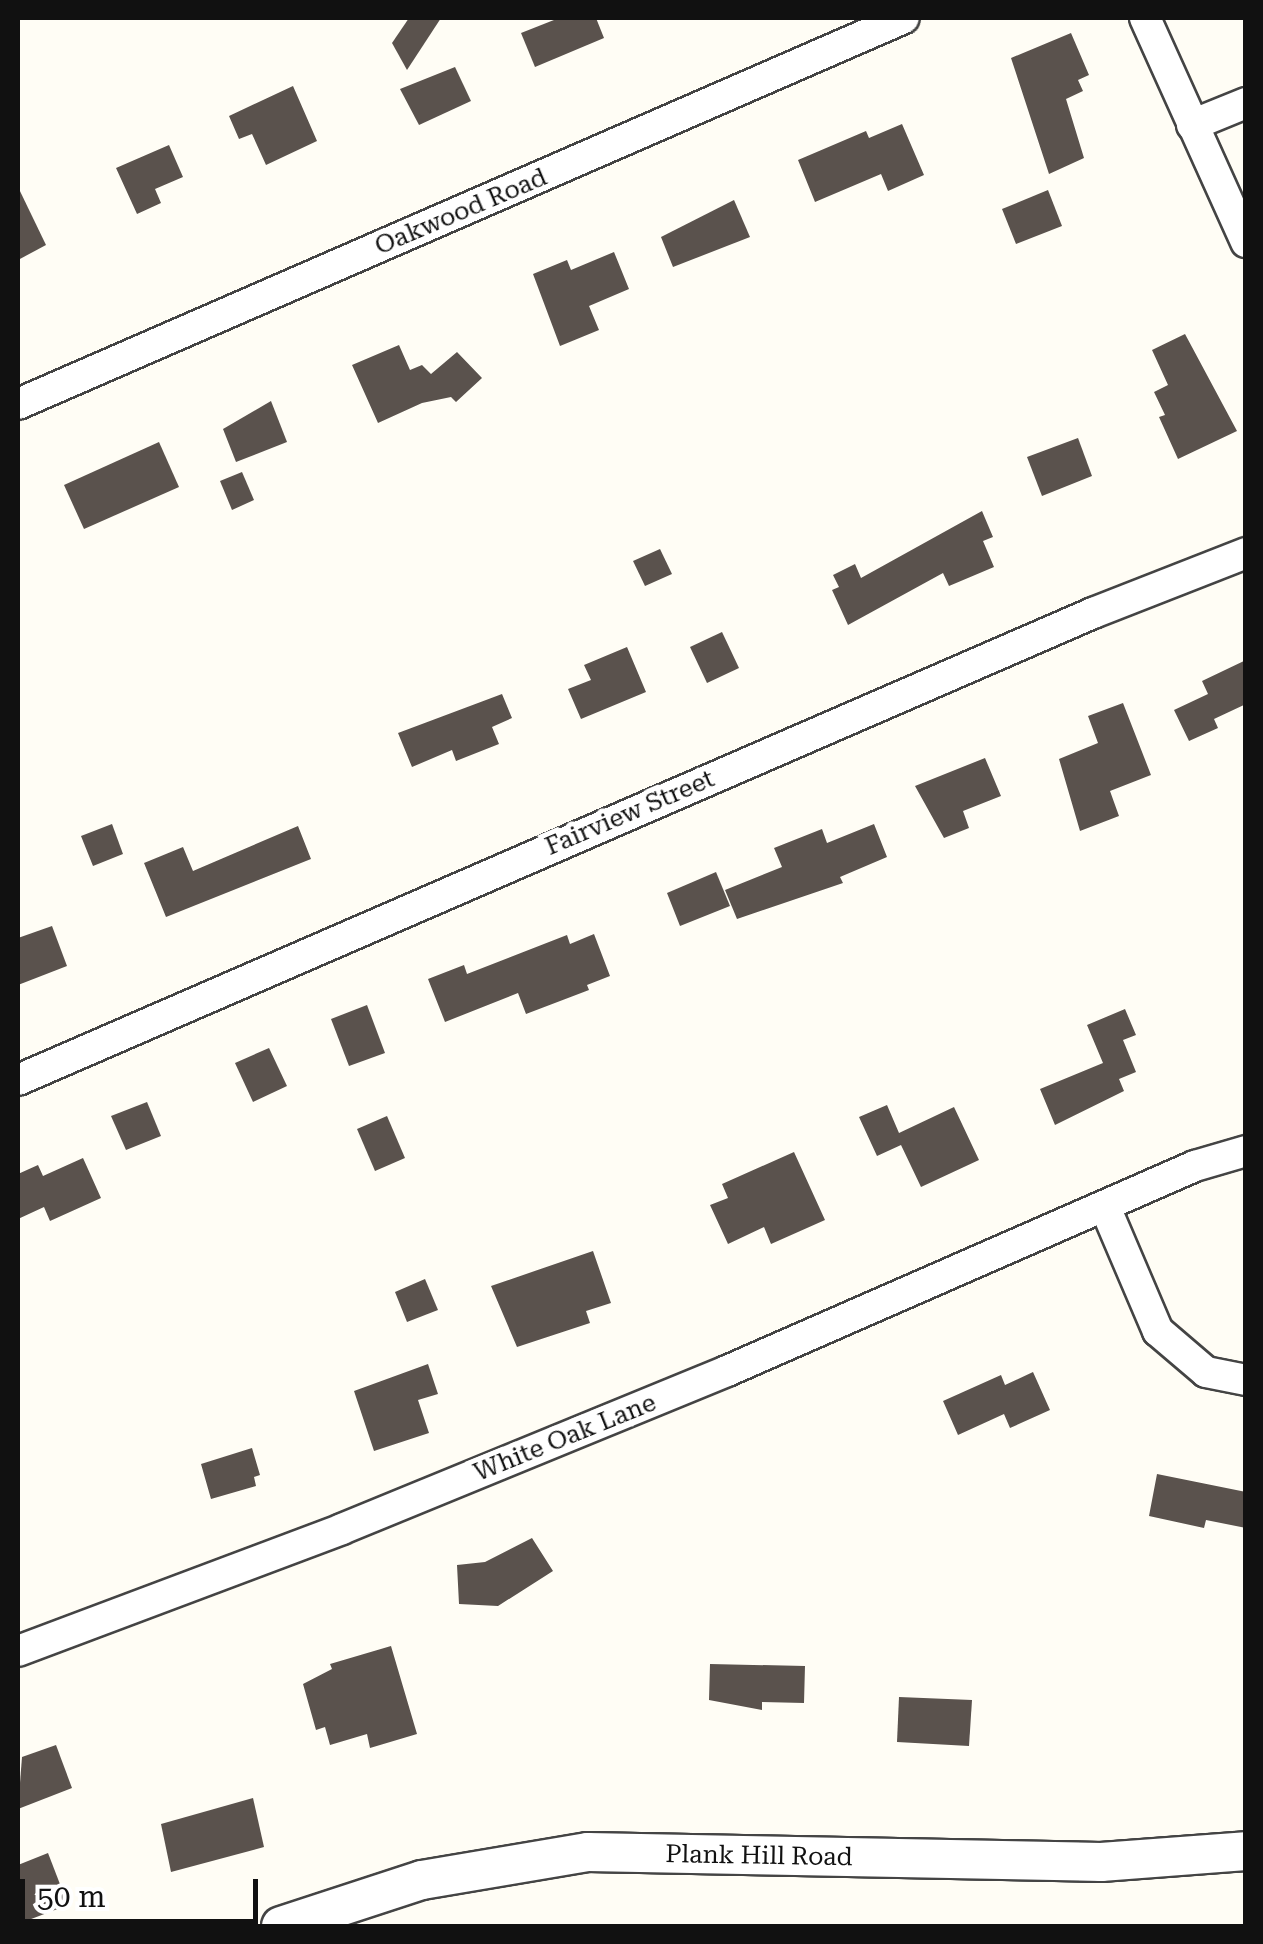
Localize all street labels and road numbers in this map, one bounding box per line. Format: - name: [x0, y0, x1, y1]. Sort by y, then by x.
- street label: Oakwood Road: [371, 162, 551, 262]
- street label: Fairview Street: [541, 764, 719, 862]
- street label: White Oak Lane: [470, 1388, 660, 1488]
- street label: Plank Hill Road: [665, 1839, 853, 1873]

